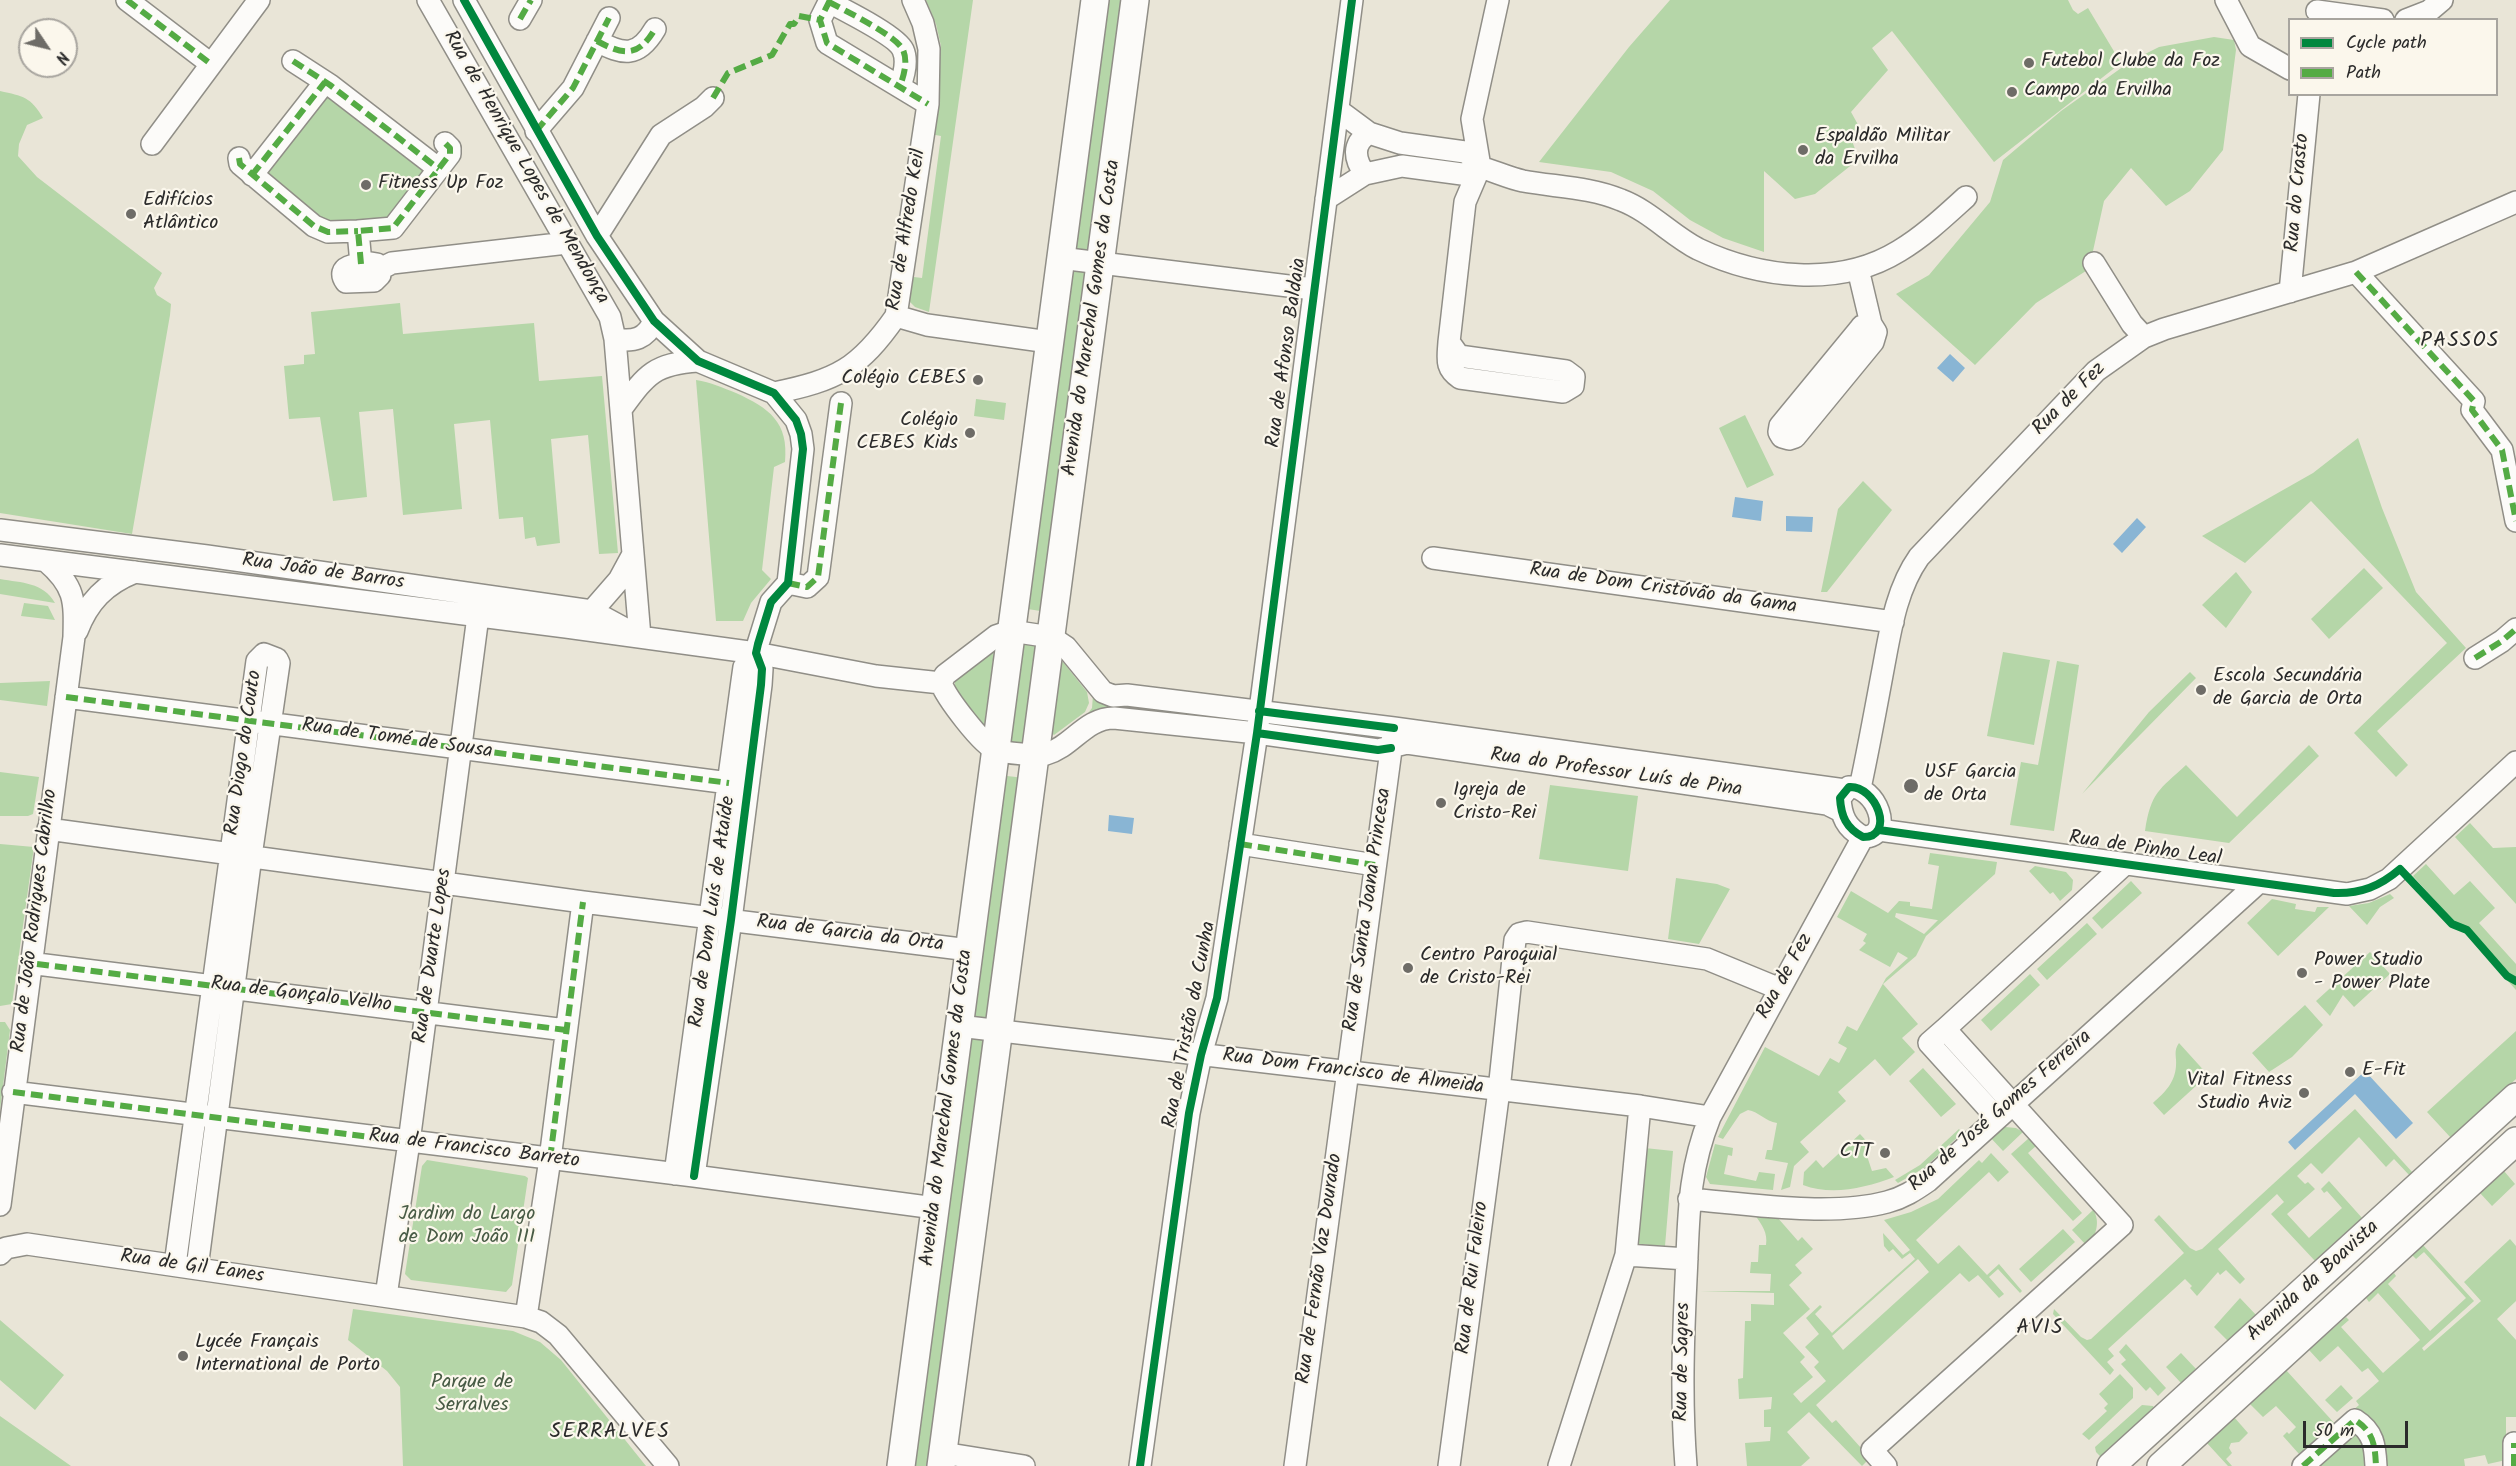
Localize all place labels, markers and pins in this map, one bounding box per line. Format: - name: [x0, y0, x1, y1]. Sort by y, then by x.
- place label: Futebol Clube da Foz: [2041, 51, 2220, 75]
- marker: Futebol Clube da Foz: [2022, 56, 2036, 70]
- place label: Campo da Ervilha: [2024, 80, 2172, 104]
- marker: Campo da Ervilha: [2005, 85, 2019, 99]
- place label: Espaldão Militar da Ervilha: [1815, 126, 1949, 173]
- marker: Espaldão Militar da Ervilha: [1796, 143, 1810, 157]
- place label: Fitness Up Foz: [378, 173, 504, 197]
- marker: Fitness Up Foz: [359, 178, 373, 192]
- place label: Edifícios Atlântico: [143, 190, 218, 237]
- marker: Edifícios Atlântico: [124, 207, 138, 221]
- place label: Colégio CEBES: [841, 368, 966, 392]
- marker: Colégio CEBES: [971, 373, 985, 387]
- place label: Colégio CEBES Kids: [856, 410, 958, 457]
- marker: Colégio CEBES Kids: [963, 426, 977, 440]
- place label: Escola Secundária de Garcia de Orta: [2213, 666, 2362, 713]
- marker: Escola Secundária de Garcia de Orta: [2194, 683, 2208, 697]
- place label: USF Garcia de Orta: [1924, 762, 2016, 809]
- marker: USF Garcia de Orta: [1902, 777, 1920, 795]
- place label: Igreja de Cristo-Rei: [1453, 780, 1536, 827]
- marker: Igreja de Cristo-Rei: [1434, 796, 1448, 810]
- place label: Centro Paroquial de Cristo-Rei: [1420, 945, 1557, 992]
- place label: Power Studio - Power Plate: [2314, 950, 2430, 997]
- marker: Centro Paroquial de Cristo-Rei: [1401, 961, 1415, 975]
- marker: Power Studio - Power Plate: [2295, 966, 2309, 980]
- place label: E-Fit: [2362, 1060, 2406, 1084]
- marker: E-Fit: [2343, 1065, 2357, 1079]
- place label: Vital Fitness Studio Aviz: [2187, 1070, 2292, 1117]
- marker: Vital Fitness Studio Aviz: [2297, 1086, 2311, 1100]
- place label: CTT: [1840, 1141, 1873, 1165]
- marker: CTT: [1878, 1146, 1892, 1160]
- place label: Lycée Français International de Porto: [195, 1332, 380, 1379]
- marker: Lycée Français International de Porto: [176, 1349, 190, 1363]

